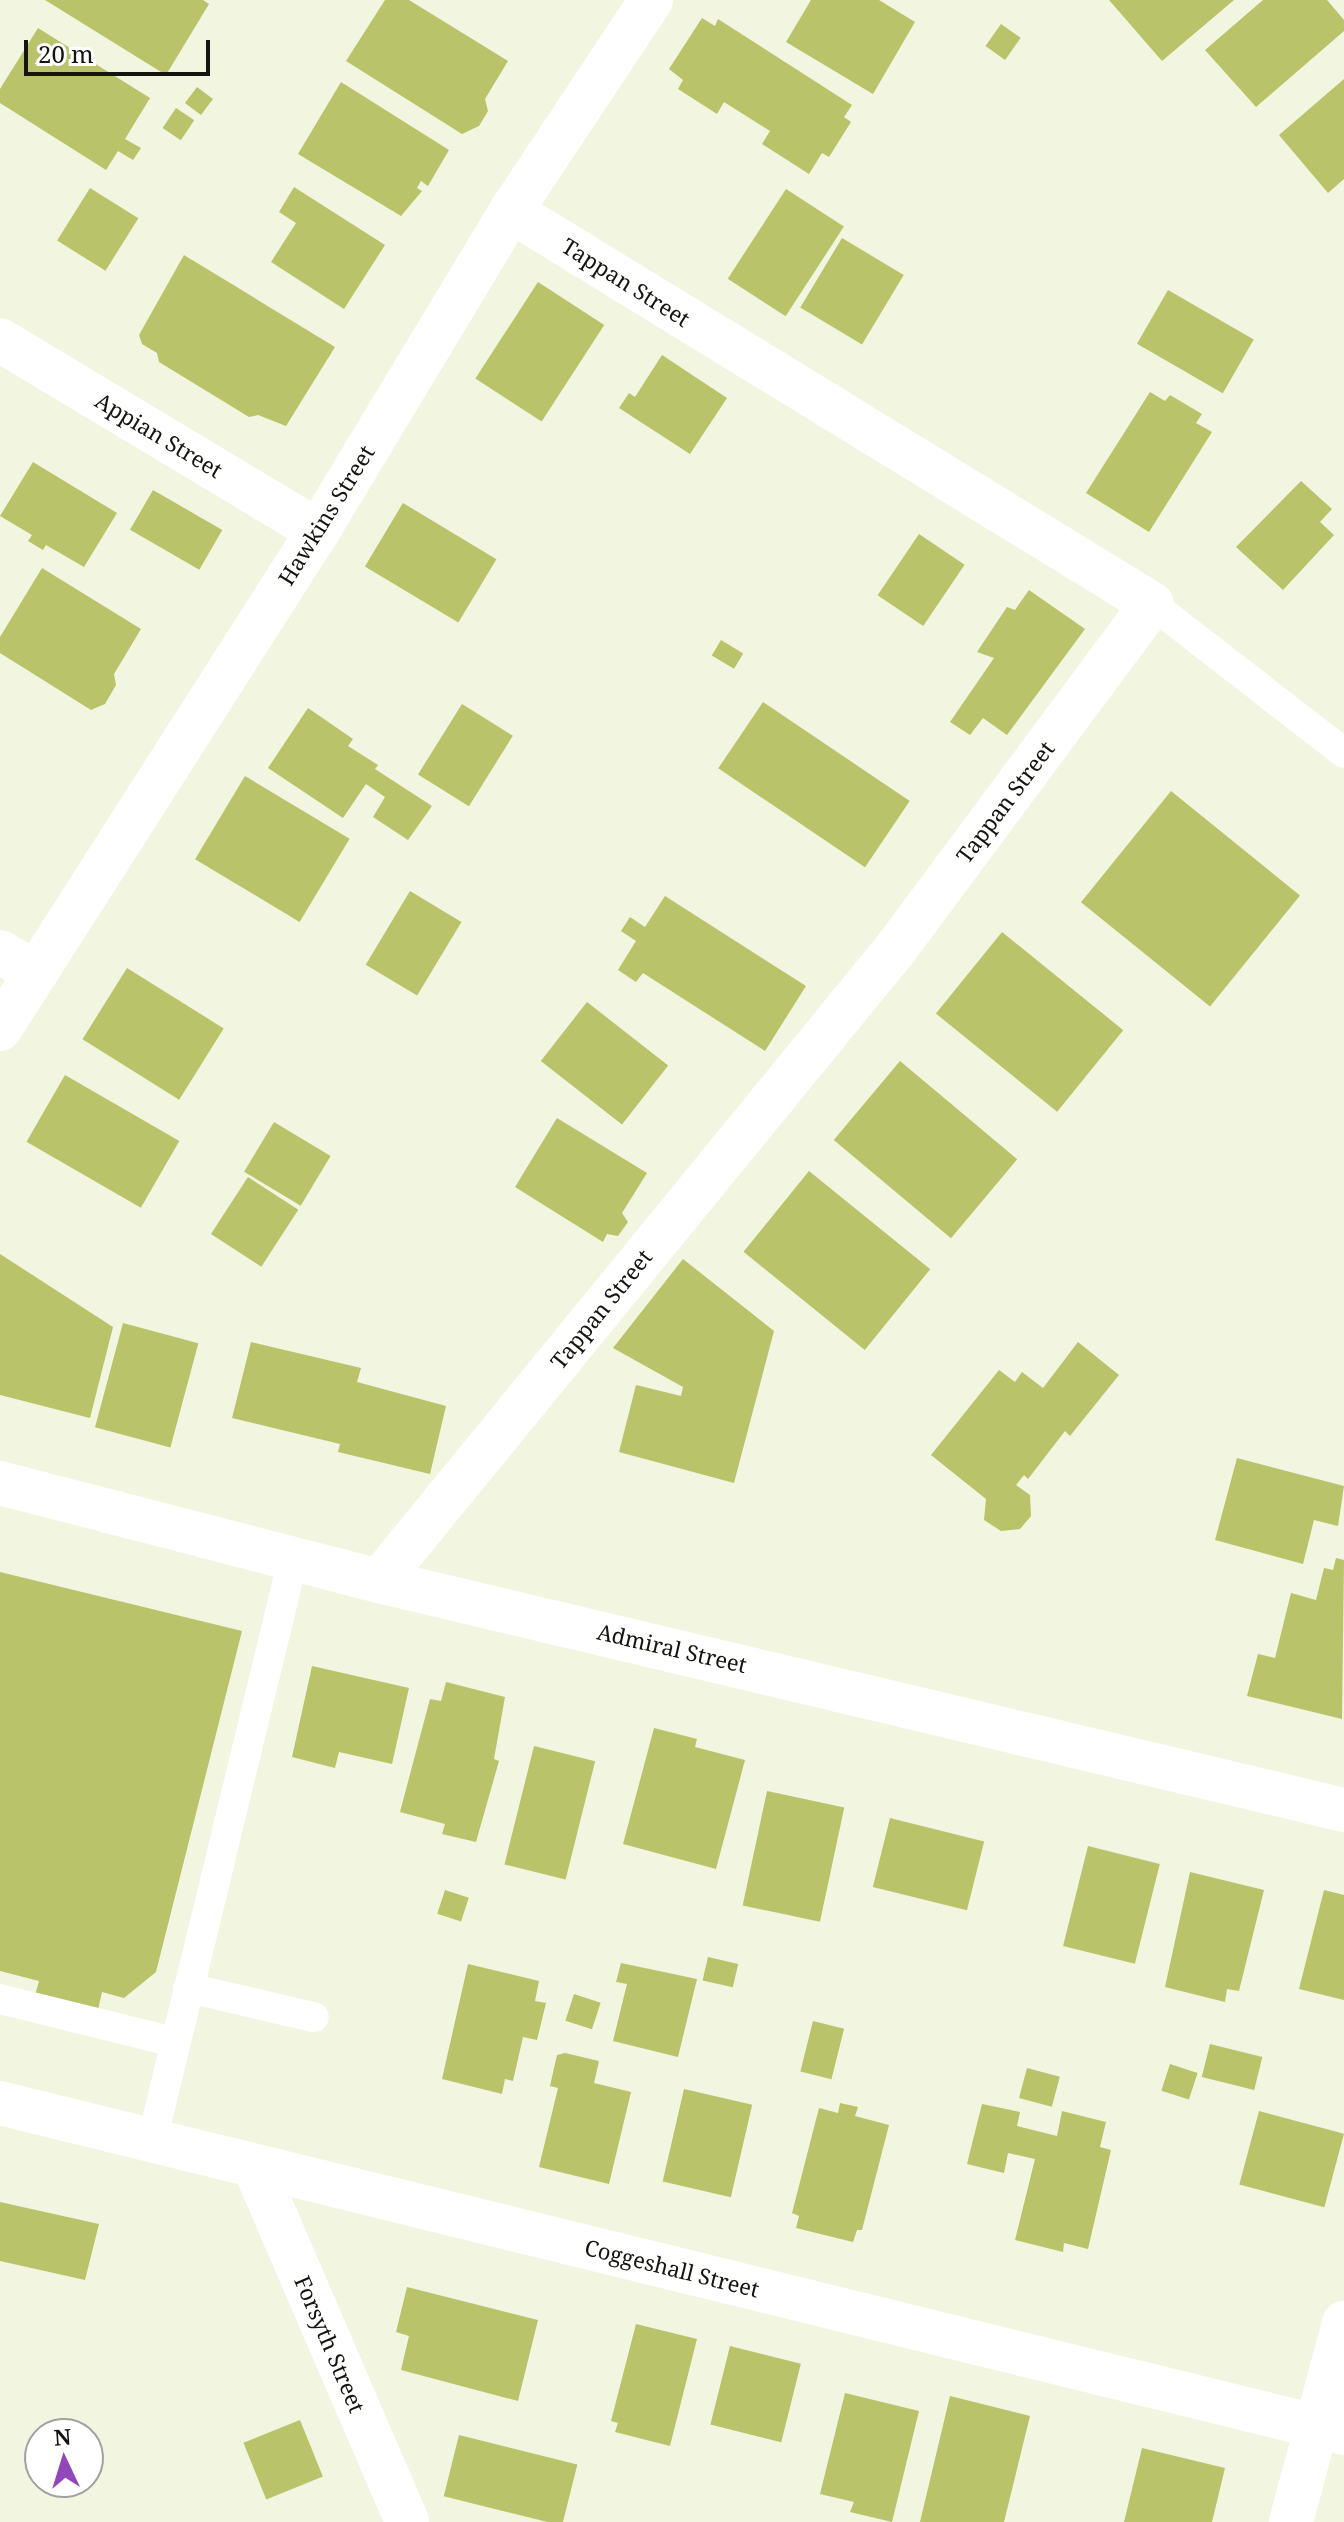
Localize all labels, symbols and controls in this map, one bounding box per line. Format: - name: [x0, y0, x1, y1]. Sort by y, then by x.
- scale bar: [28, 24, 214, 74]
- text: 20 m: [38, 37, 94, 70]
- street label: Tappan Street: [557, 232, 695, 332]
- street label: Appian Street: [91, 387, 227, 483]
- street label: Hawkins Street: [272, 440, 380, 590]
- street label: Tappan Street: [951, 736, 1059, 868]
- street label: Tappan Street: [545, 1244, 657, 1374]
- street label: Admiral Street: [595, 1618, 749, 1678]
- street label: Coggeshall Street: [582, 2234, 762, 2302]
- street label: Forsyth Street: [289, 2272, 371, 2416]
- north arrow: [24, 2418, 104, 2498]
- text: N: [53, 2420, 72, 2452]

